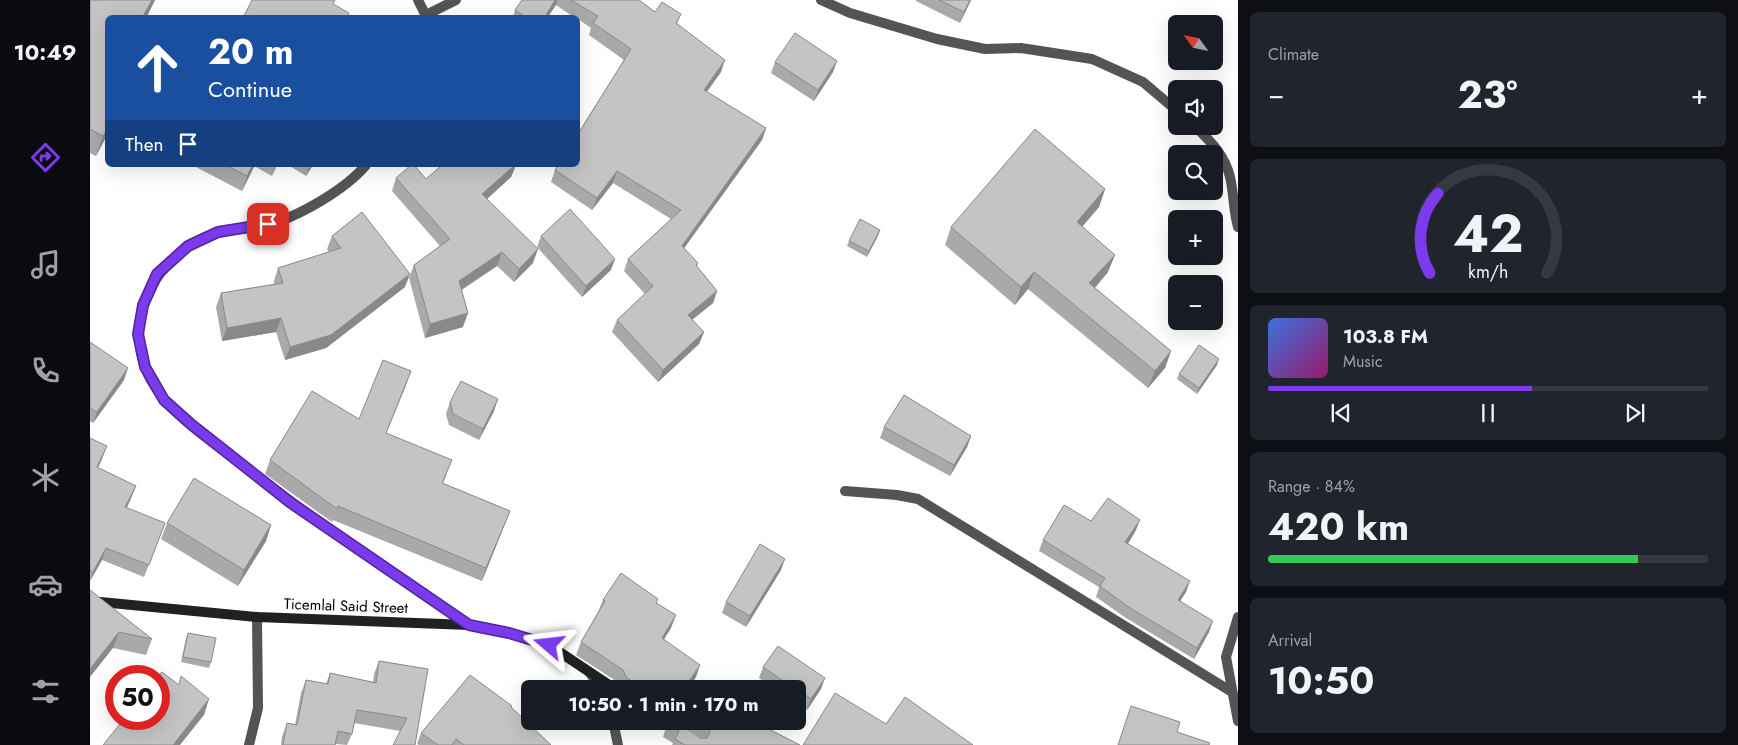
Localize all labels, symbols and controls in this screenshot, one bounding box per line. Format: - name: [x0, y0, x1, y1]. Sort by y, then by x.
- north arrow: [1168, 15, 1222, 70]
- map controls: [1168, 15, 1223, 330]
- text: 20 m: [208, 27, 293, 77]
- icon: ahead: [125, 35, 190, 100]
- text: 10:49: [14, 36, 76, 68]
- text: Climate: [1268, 43, 1319, 66]
- text: 23°: [1458, 67, 1518, 122]
- text: Continue: [208, 73, 292, 105]
- text: −: [1268, 74, 1285, 115]
- text: +: [1691, 74, 1708, 115]
- button: sound: [1168, 80, 1223, 135]
- icon: arrive: [174, 130, 202, 158]
- text: Then: [125, 131, 164, 158]
- icon: directions: [28, 140, 63, 175]
- button: search: [1168, 145, 1223, 200]
- text: 42: [1453, 196, 1523, 272]
- pin: [247, 203, 289, 245]
- icon: arrive: [254, 210, 282, 238]
- button: +: [1168, 210, 1223, 265]
- icon: music: [28, 247, 63, 282]
- text: km/h: [1468, 259, 1508, 285]
- button: −: [1168, 275, 1223, 330]
- text: 103.8 FM: [1343, 323, 1428, 350]
- text: Music: [1343, 350, 1383, 373]
- icon: phone: [28, 353, 63, 388]
- icon: previous: [1327, 399, 1355, 427]
- icon: pause: [1474, 399, 1502, 427]
- icon: next: [1621, 399, 1649, 427]
- icon: climate: [28, 460, 63, 495]
- text: Range · 84%: [1268, 475, 1355, 498]
- text: 420 km: [1268, 499, 1409, 554]
- icon: car: [28, 567, 63, 602]
- street label: Ticemlal Said Street: [284, 593, 409, 619]
- position arrow: [522, 618, 574, 670]
- text: Arrival: [1268, 629, 1312, 652]
- text: 10:50: [1268, 653, 1374, 708]
- speed limit sign: 50: [105, 665, 170, 730]
- icon: filters: [28, 674, 63, 709]
- text: 10:50 · 1 min · 170 m: [568, 691, 759, 718]

